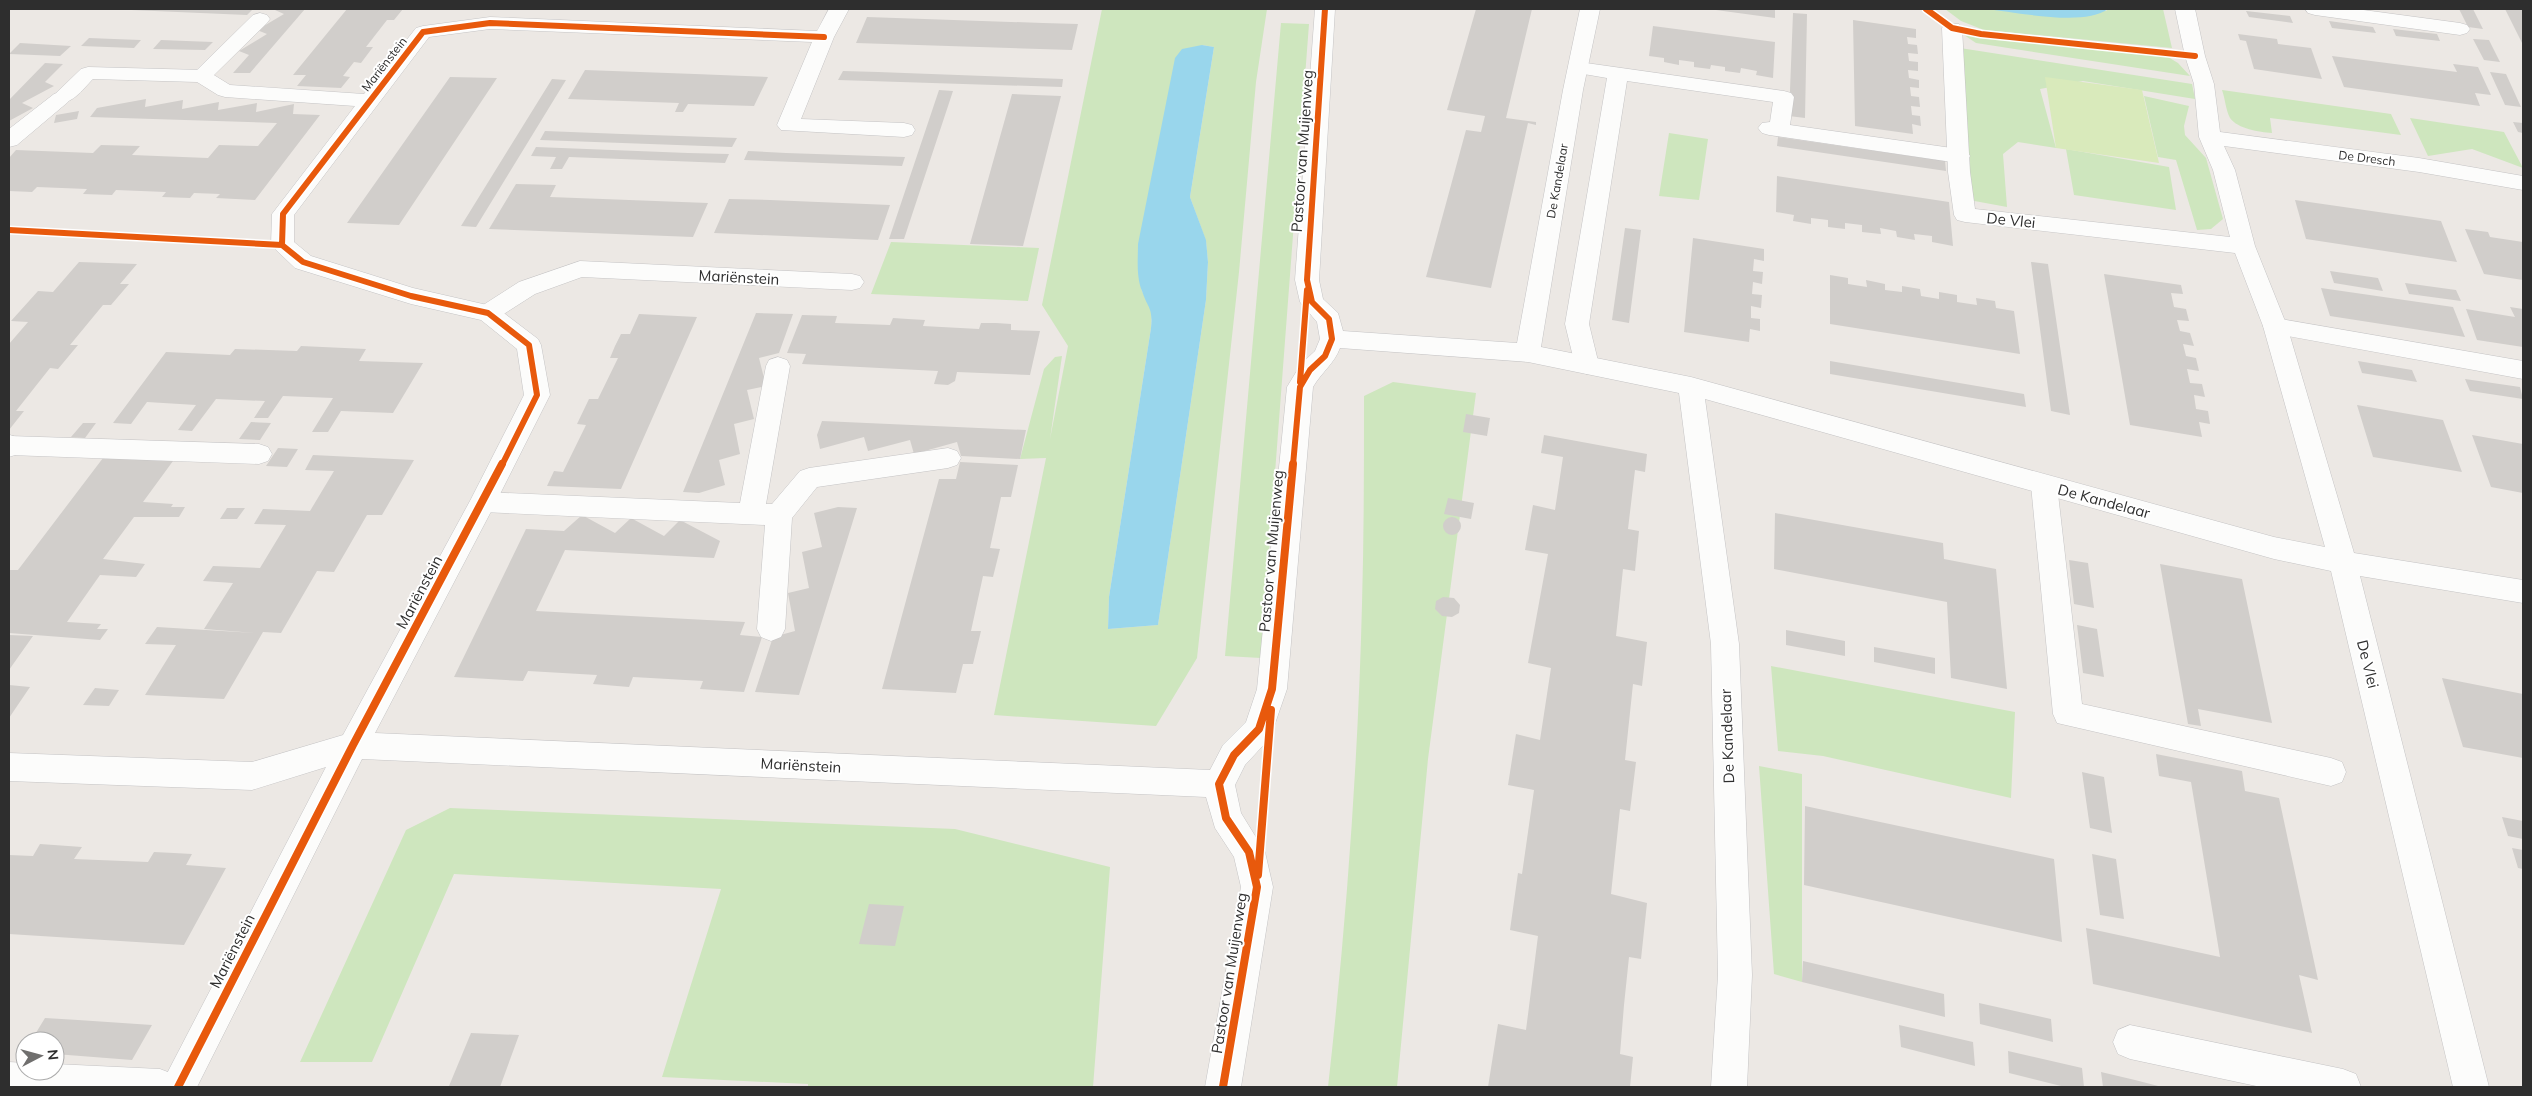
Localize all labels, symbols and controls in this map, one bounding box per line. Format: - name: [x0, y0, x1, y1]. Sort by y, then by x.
- street label: Mariënstein: [358, 34, 410, 94]
- street label: Pastoor van Muijenweg: [1287, 69, 1317, 233]
- street label: De Kandelaar: [1543, 142, 1571, 220]
- street label: De Dresch: [2338, 147, 2396, 169]
- street label: De Vlei: [1986, 208, 2036, 232]
- street label: Mariënstein: [698, 265, 780, 289]
- street label: Pastoor van Muijenweg: [1254, 469, 1288, 633]
- street label: De Kandelaar: [2056, 480, 2153, 523]
- street label: Mariënstein: [392, 552, 446, 632]
- street label: De Vlei: [2353, 638, 2383, 690]
- street label: De Kandelaar: [1716, 688, 1738, 784]
- street label: Mariënstein: [760, 753, 842, 777]
- street label: Pastoor van Muijenweg: [1207, 891, 1251, 1055]
- street label: Mariënstein: [205, 911, 259, 991]
- north arrow: [15, 1031, 65, 1081]
- text: N: [43, 1048, 62, 1061]

